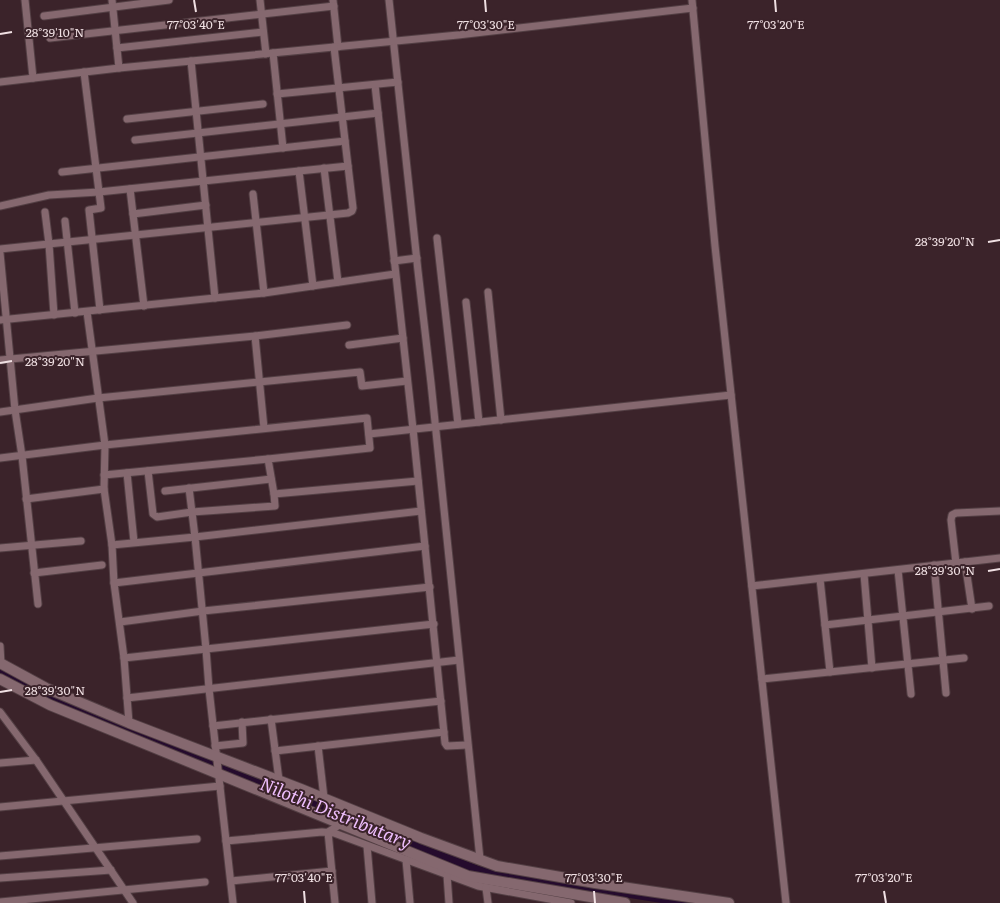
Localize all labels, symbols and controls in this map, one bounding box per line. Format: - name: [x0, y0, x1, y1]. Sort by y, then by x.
- text: 77°03'40"E: [167, 15, 225, 33]
- text: 77°03'30"E: [457, 15, 515, 33]
- text: 77°03'20"E: [747, 15, 805, 33]
- text: 28°39'10"N: [26, 23, 84, 41]
- text: 28°39'20"N: [915, 232, 975, 250]
- text: 28°39'20"N: [25, 352, 85, 370]
- text: 28°39'30"N: [915, 561, 975, 579]
- text: 28°39'30"N: [25, 681, 85, 699]
- water label: Nilothi Distributary: [256, 769, 416, 855]
- text: 77°03'40"E: [275, 868, 333, 886]
- text: 77°03'30"E: [565, 868, 623, 886]
- text: 77°03'20"E: [855, 868, 913, 886]

